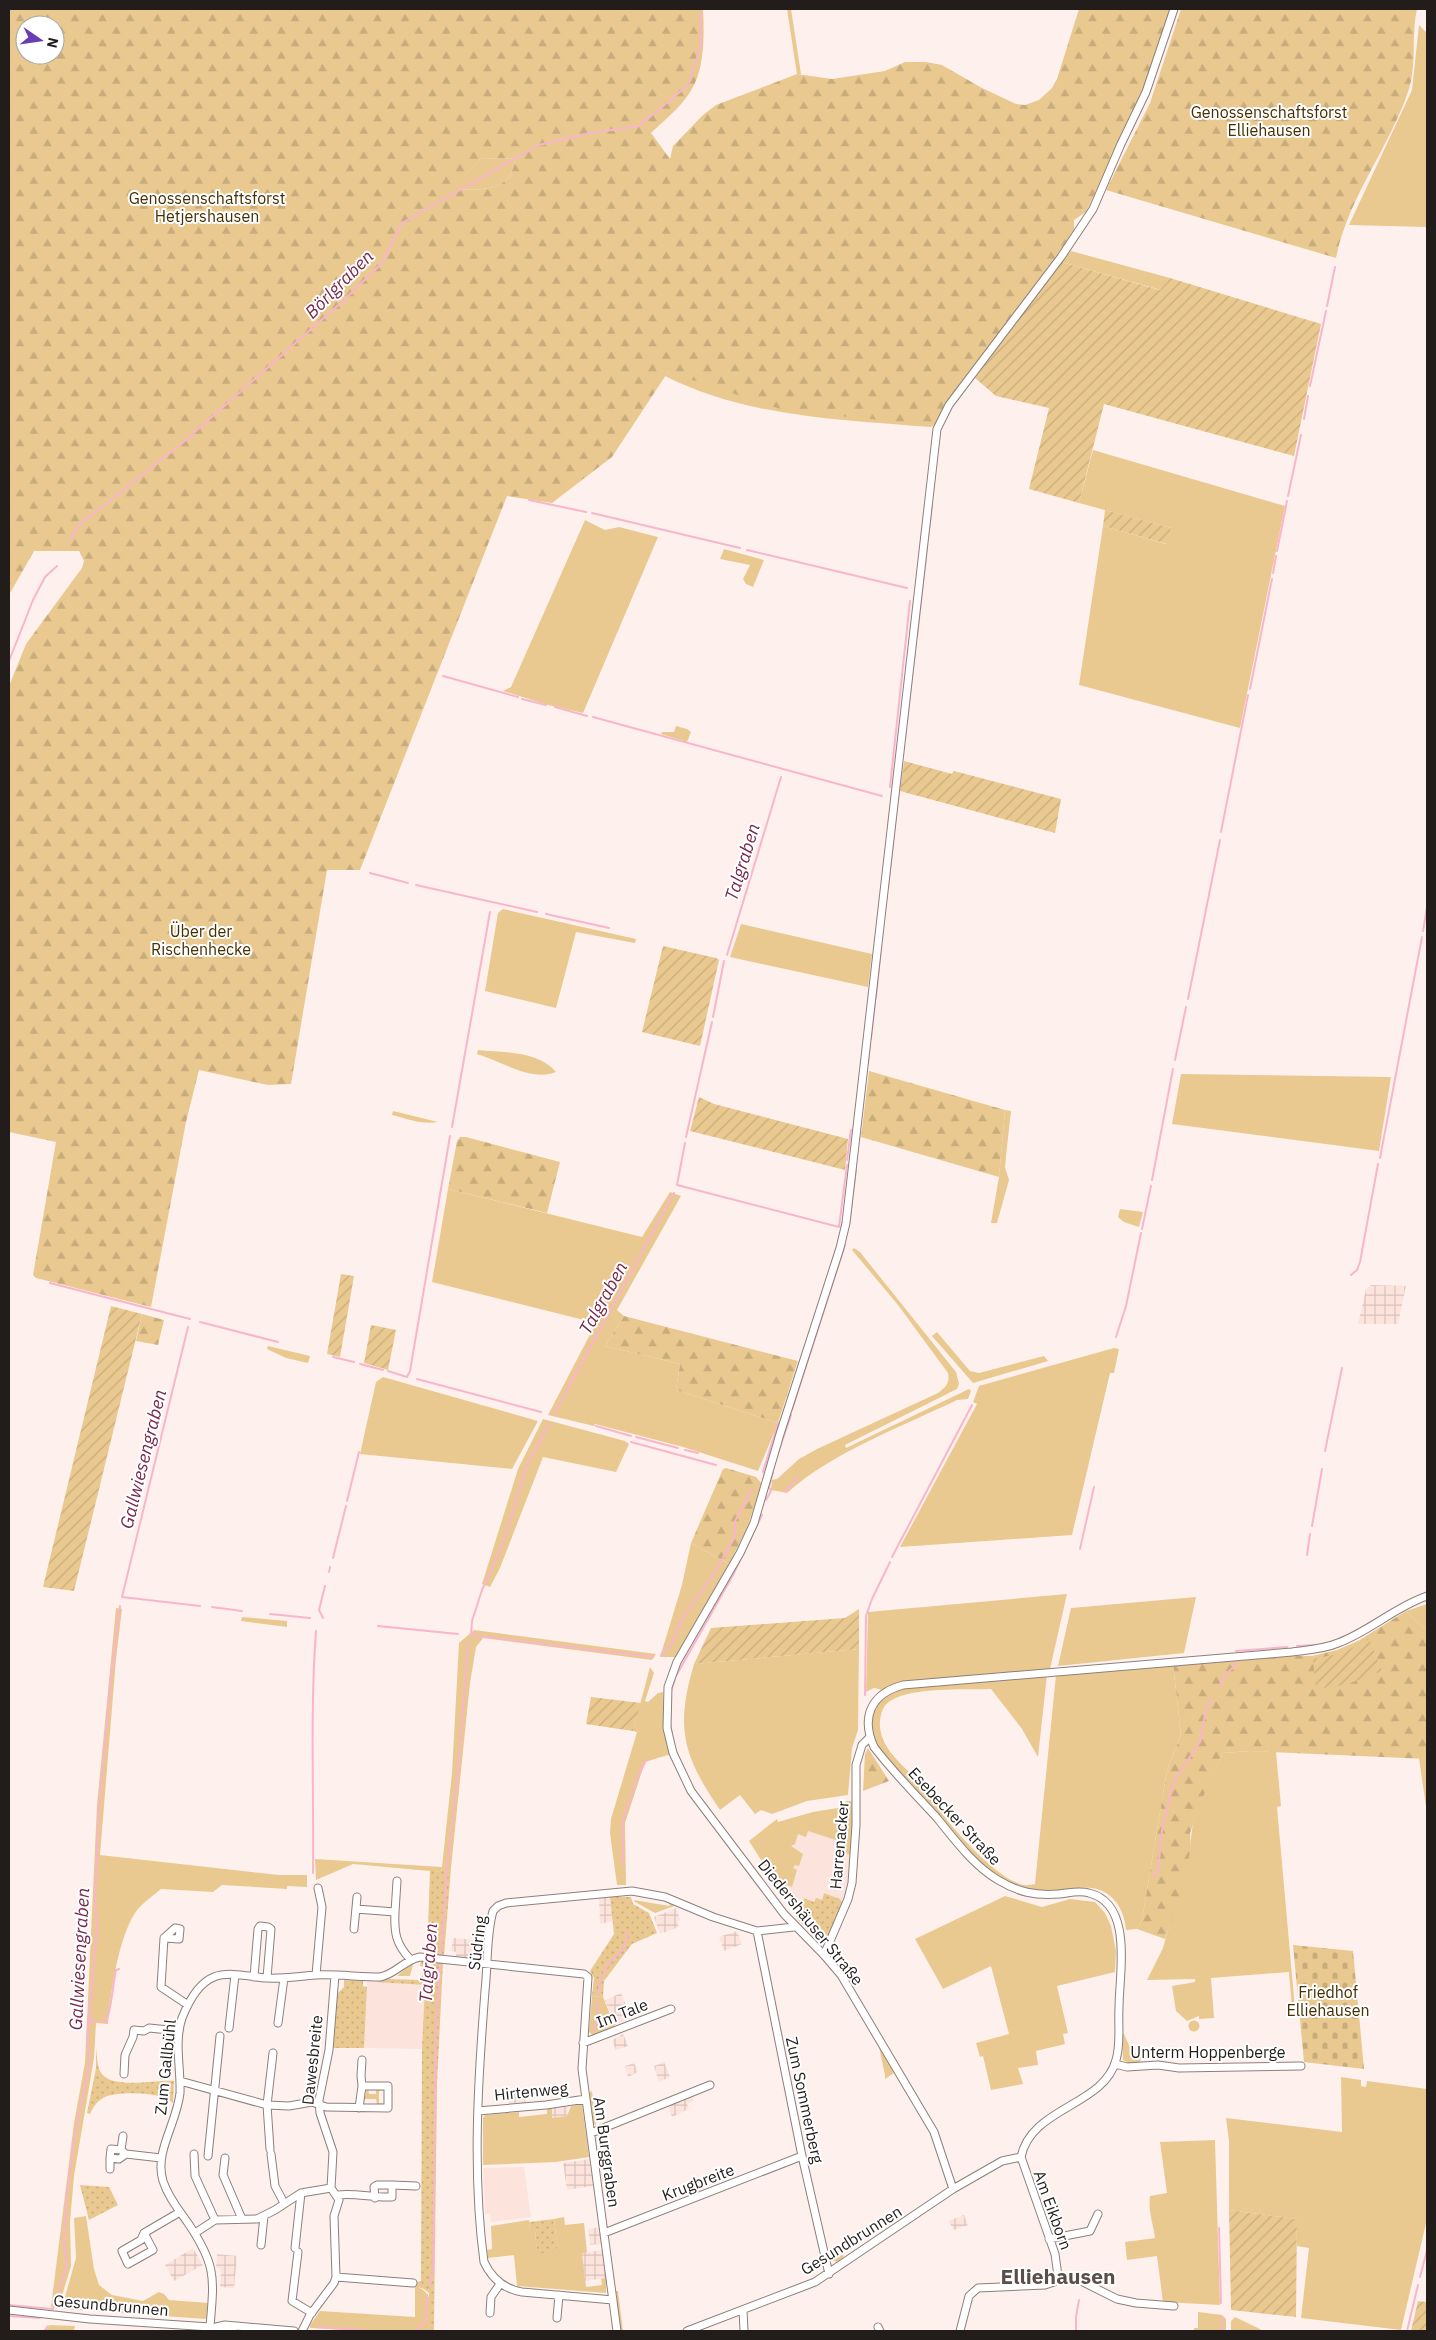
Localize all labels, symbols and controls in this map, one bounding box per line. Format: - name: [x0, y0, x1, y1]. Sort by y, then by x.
- north arrow: [15, 15, 65, 65]
- text: N: [43, 36, 63, 50]
- park label: Genossenschaftsforst Elliehausen: [1191, 102, 1347, 140]
- park label: Genossenschaftsforst Hetjershausen: [129, 188, 285, 226]
- water label: Börlgraben: [300, 245, 378, 323]
- water label: Talgraben: [719, 820, 765, 904]
- park label: Über der Rischenhecke: [151, 921, 251, 959]
- water label: Talgraben: [574, 1258, 632, 1338]
- water label: Gallwiesengraben: [115, 1387, 171, 1531]
- street label: Esebecker Straße: [904, 1763, 1006, 1869]
- street label: Harrenacker: [825, 1800, 853, 1890]
- street label: Diedershäuser Straße: [754, 1855, 868, 1989]
- water label: Gallwiesengraben: [64, 1887, 94, 2031]
- street label: Südring: [464, 1914, 490, 1972]
- water label: Talgraben: [414, 1922, 442, 2004]
- park label: Friedhof Elliehausen: [1286, 1982, 1370, 2020]
- street label: Im Tale: [593, 1994, 651, 2032]
- street label: Dawesbreite: [297, 2014, 327, 2106]
- street label: Zum Gallbühl: [150, 2018, 180, 2116]
- street label: Zum Sommerberg: [782, 2035, 828, 2166]
- street label: Unterm Hoppenberge: [1130, 2042, 1286, 2062]
- street label: Hirtenweg: [493, 2077, 569, 2105]
- street label: Am Burggraben: [589, 2095, 625, 2209]
- street label: Krugbreite: [659, 2159, 737, 2205]
- street label: Am Eikborn: [1029, 2168, 1077, 2252]
- street label: Gesundbrunnen: [797, 2201, 905, 2279]
- district label: Elliehausen: [1001, 2262, 1116, 2290]
- street label: Gesundbrunnen: [53, 2290, 169, 2320]

